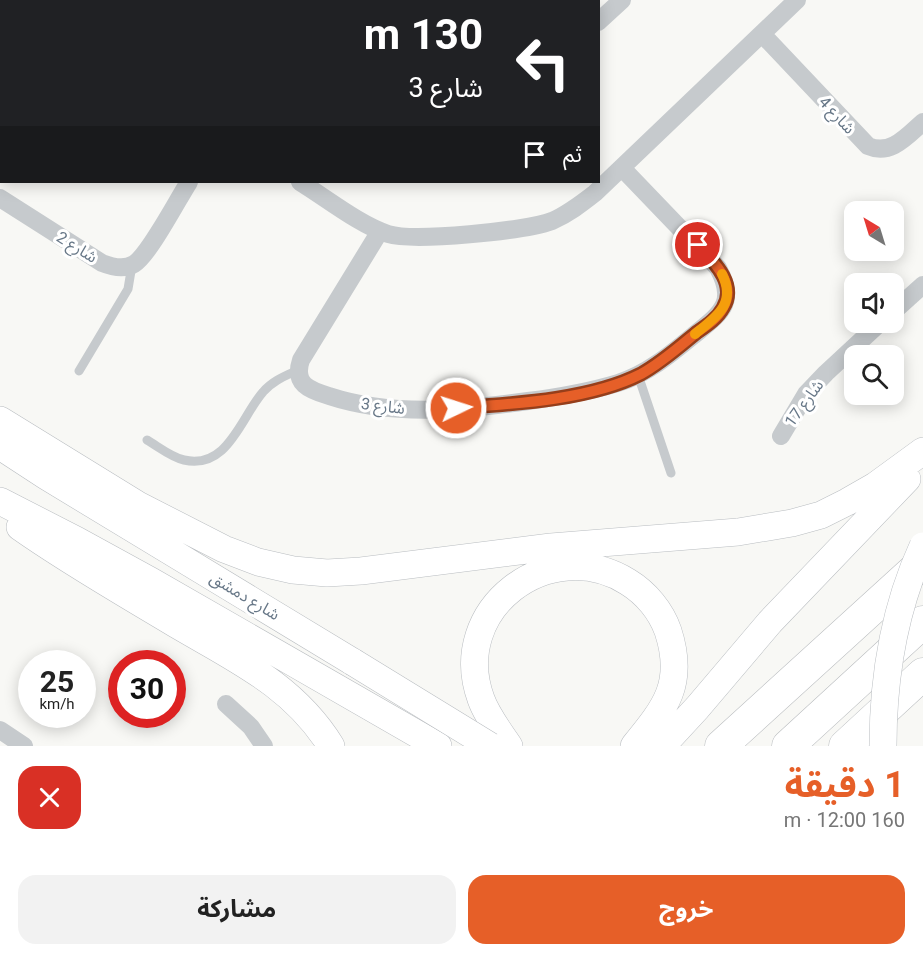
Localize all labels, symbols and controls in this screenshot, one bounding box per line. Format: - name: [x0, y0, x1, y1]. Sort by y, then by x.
- text: 130 m: [364, 10, 483, 59]
- icon: left: [504, 24, 582, 102]
- text: شارع 3: [408, 72, 483, 104]
- street label: شارع 4: [813, 92, 859, 140]
- icon: arrive: [518, 138, 551, 171]
- text: ثم: [563, 142, 582, 167]
- north arrow: [844, 201, 904, 261]
- map controls: [844, 201, 904, 405]
- pin: [672, 219, 723, 270]
- street label: شارع 2: [52, 227, 101, 269]
- icon: arrive: [681, 228, 714, 261]
- button: sound: [844, 273, 904, 333]
- button: search: [844, 345, 904, 405]
- position arrow: [424, 376, 488, 440]
- street label: شارع 17: [781, 376, 830, 432]
- street label: شارع 3: [360, 394, 406, 421]
- street label: شارع دمشق: [205, 568, 283, 627]
- speed limit sign: 30: [108, 650, 186, 728]
- text: 25: [40, 664, 74, 699]
- text: km/h: [39, 695, 75, 713]
- text: 1 دقيقة: [785, 764, 905, 806]
- button: close: [18, 766, 81, 829]
- text: 160 m · 12:00: [784, 808, 905, 832]
- button: مشاركة: [18, 875, 456, 944]
- button: خروج: [468, 875, 905, 944]

